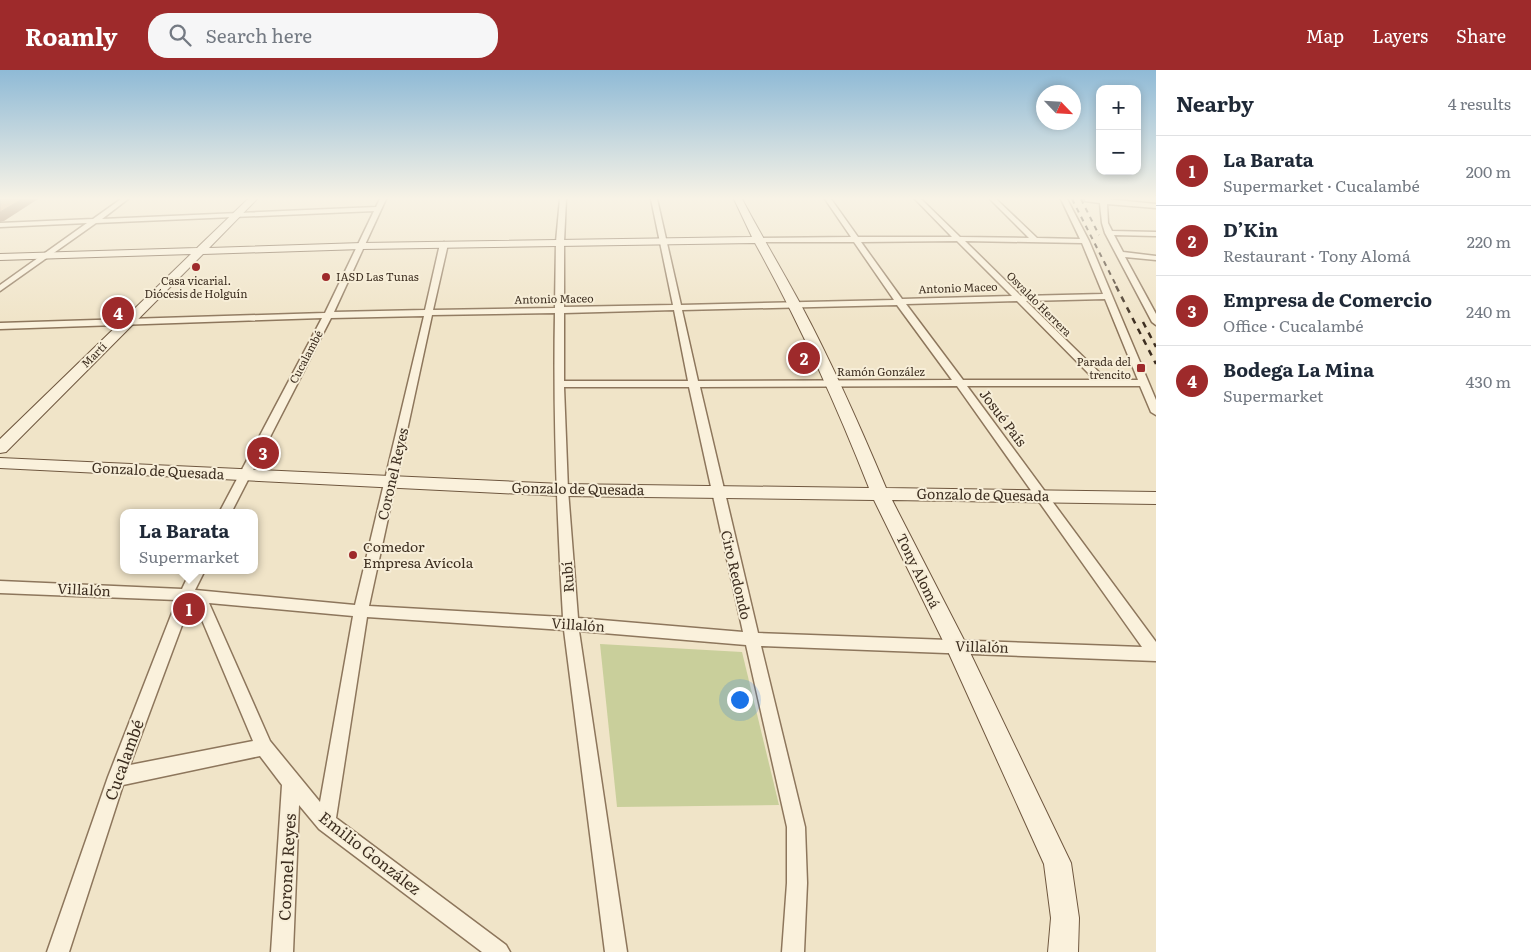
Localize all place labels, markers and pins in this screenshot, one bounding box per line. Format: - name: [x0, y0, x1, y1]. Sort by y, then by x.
- marker: Casa vicarial. Diócesis de Holguín: [190, 261, 202, 273]
- place label: IASD Las Tunas: [336, 268, 419, 284]
- marker: IASD Las Tunas: [320, 271, 332, 283]
- place label: Casa vicarial. Diócesis de Holguín: [145, 272, 247, 301]
- pin: 4: [102, 294, 134, 332]
- pin: 2: [788, 339, 820, 377]
- place label: Parada del trencito: [1077, 353, 1131, 382]
- marker: Parada del trencito: [1135, 362, 1147, 374]
- pin: 3: [247, 434, 279, 472]
- place label: Comedor Empresa Avícola: [363, 536, 474, 572]
- marker: Comedor Empresa Avícola: [347, 549, 359, 561]
- pin: 1: [173, 590, 205, 628]

